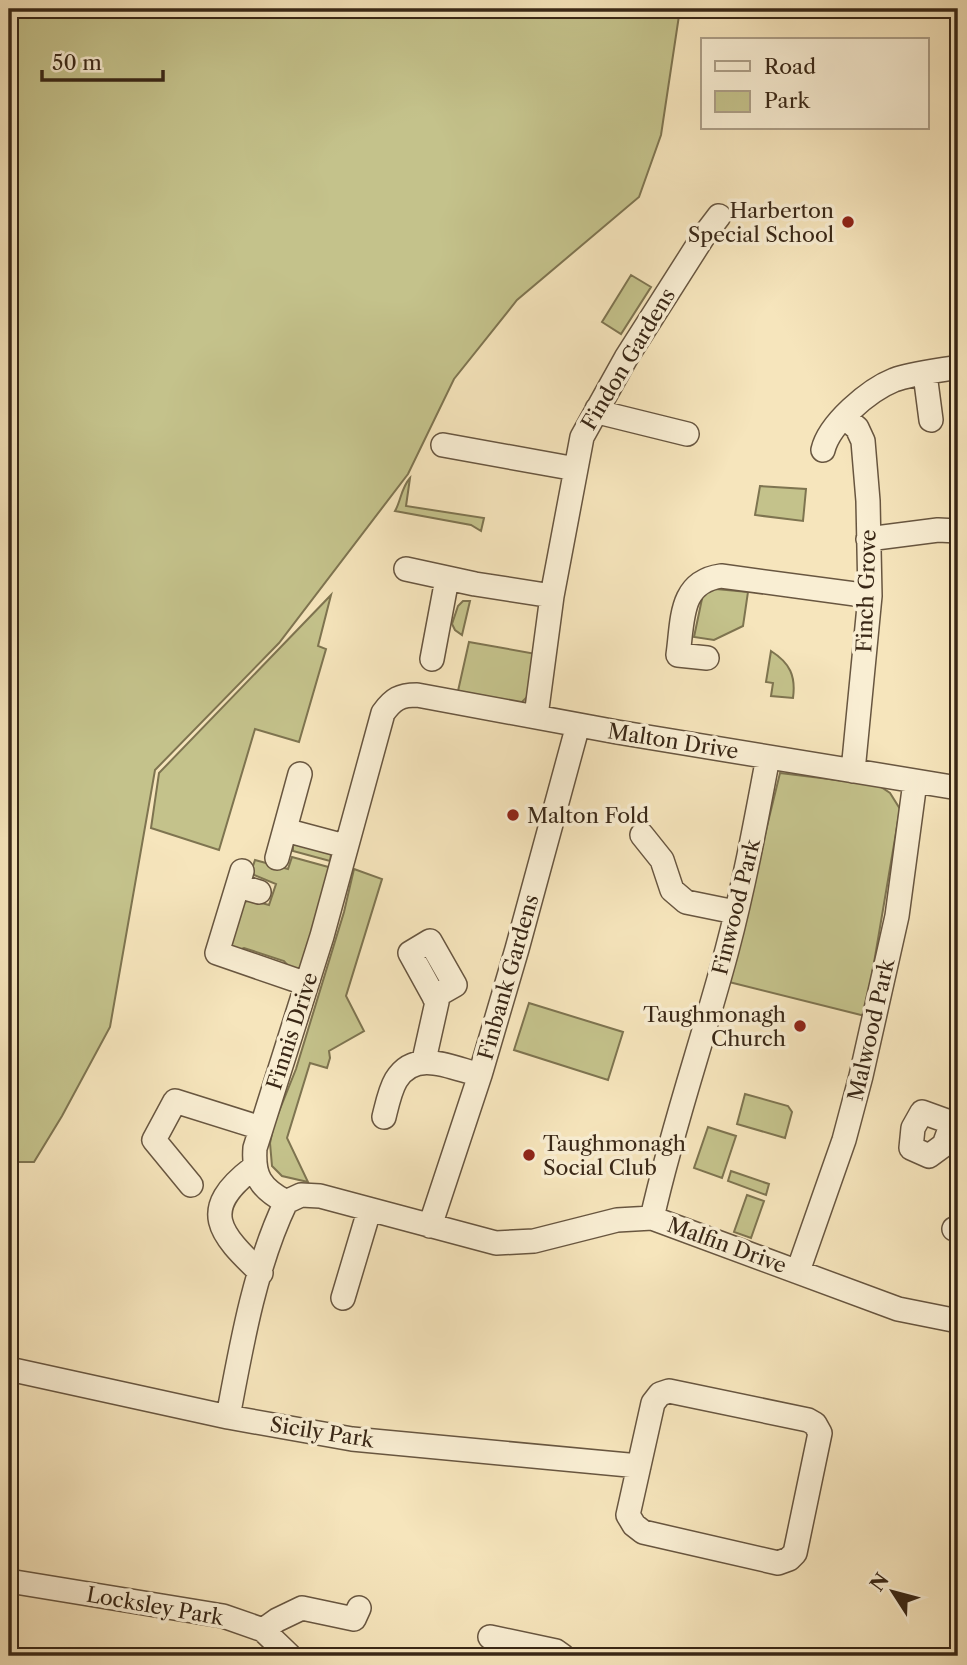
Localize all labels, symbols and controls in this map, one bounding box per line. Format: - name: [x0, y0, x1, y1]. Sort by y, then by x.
- scale bar: [42, 38, 163, 82]
- legend: [701, 38, 928, 130]
- text: 50 m: [52, 50, 102, 75]
- text: Road: [764, 54, 816, 79]
- text: Park: [764, 88, 810, 113]
- place label: Harberton Special School: [688, 198, 834, 247]
- marker: Harberton Special School: [840, 214, 856, 230]
- street label: Findon Gardens: [576, 284, 680, 434]
- street label: Finch Grove: [851, 529, 881, 653]
- street label: Malton Drive: [606, 718, 740, 764]
- place label: Malton Fold: [527, 803, 649, 828]
- marker: Malton Fold: [505, 807, 521, 823]
- street label: Finwood Park: [707, 836, 765, 978]
- street label: Finbank Gardens: [472, 891, 544, 1063]
- street label: Malwood Park: [843, 956, 900, 1103]
- street label: Finnis Drive: [261, 969, 323, 1093]
- place label: Taughmonagh Church: [643, 1002, 786, 1051]
- marker: Taughmonagh Church: [792, 1018, 808, 1034]
- place label: Taughmonagh Social Club: [543, 1131, 686, 1180]
- marker: Taughmonagh Social Club: [521, 1147, 537, 1163]
- street label: Malfin Drive: [664, 1212, 790, 1278]
- street label: Sicily Park: [268, 1411, 377, 1453]
- north arrow: [858, 1556, 928, 1626]
- text: N: [865, 1569, 894, 1596]
- street label: Locksley Park: [85, 1582, 226, 1631]

